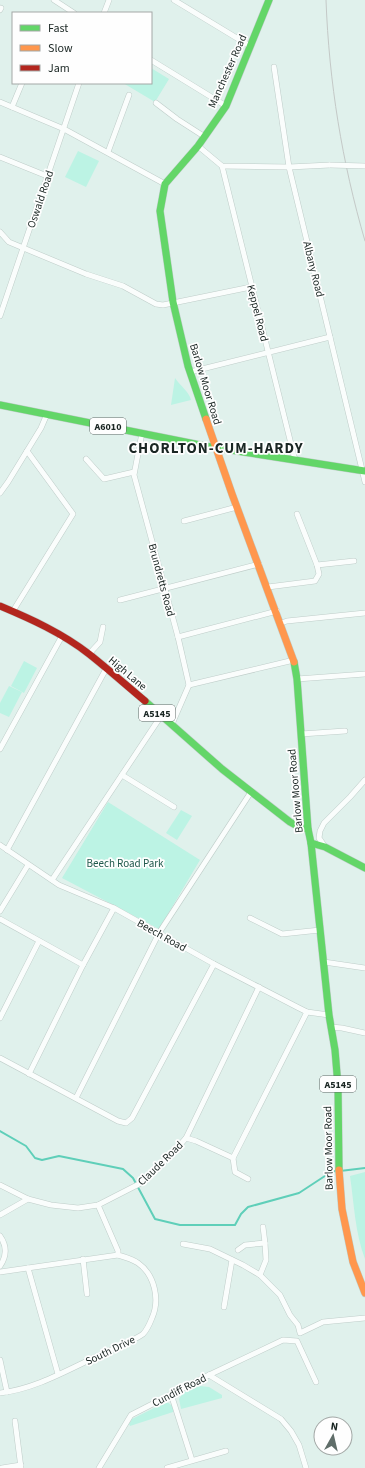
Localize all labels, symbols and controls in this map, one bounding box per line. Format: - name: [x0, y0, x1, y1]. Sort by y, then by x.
- legend: [12, 12, 152, 84]
- text: Fast: [48, 20, 68, 37]
- street label: Manchester Road: [205, 32, 250, 110]
- text: Slow: [48, 40, 73, 57]
- text: Jam: [48, 60, 70, 77]
- street label: Oswald Road: [24, 168, 57, 230]
- street label: Albany Road: [299, 240, 328, 299]
- street label: Keppel Road: [243, 283, 272, 343]
- street label: Barlow Moor Road: [186, 342, 225, 427]
- road number: A6010: [90, 418, 126, 434]
- district label: CHORLTON-CUM-HARDY: [128, 438, 304, 459]
- street label: Brundretts Road: [145, 542, 178, 618]
- street label: High Lane: [105, 653, 151, 694]
- road number: A5145: [139, 705, 175, 721]
- street label: Barlow Moor Road: [284, 748, 307, 834]
- park label: Beech Road Park: [87, 856, 164, 871]
- street label: Beech Road: [134, 916, 189, 955]
- road number: A5145: [320, 1076, 356, 1092]
- street label: Barlow Moor Road: [320, 1106, 337, 1190]
- street label: Claude Road: [134, 1138, 186, 1189]
- street label: South Drive: [83, 1332, 138, 1369]
- street label: Cundiff Road: [149, 1370, 209, 1411]
- north arrow: [313, 1416, 353, 1456]
- text: N: [330, 1419, 339, 1435]

